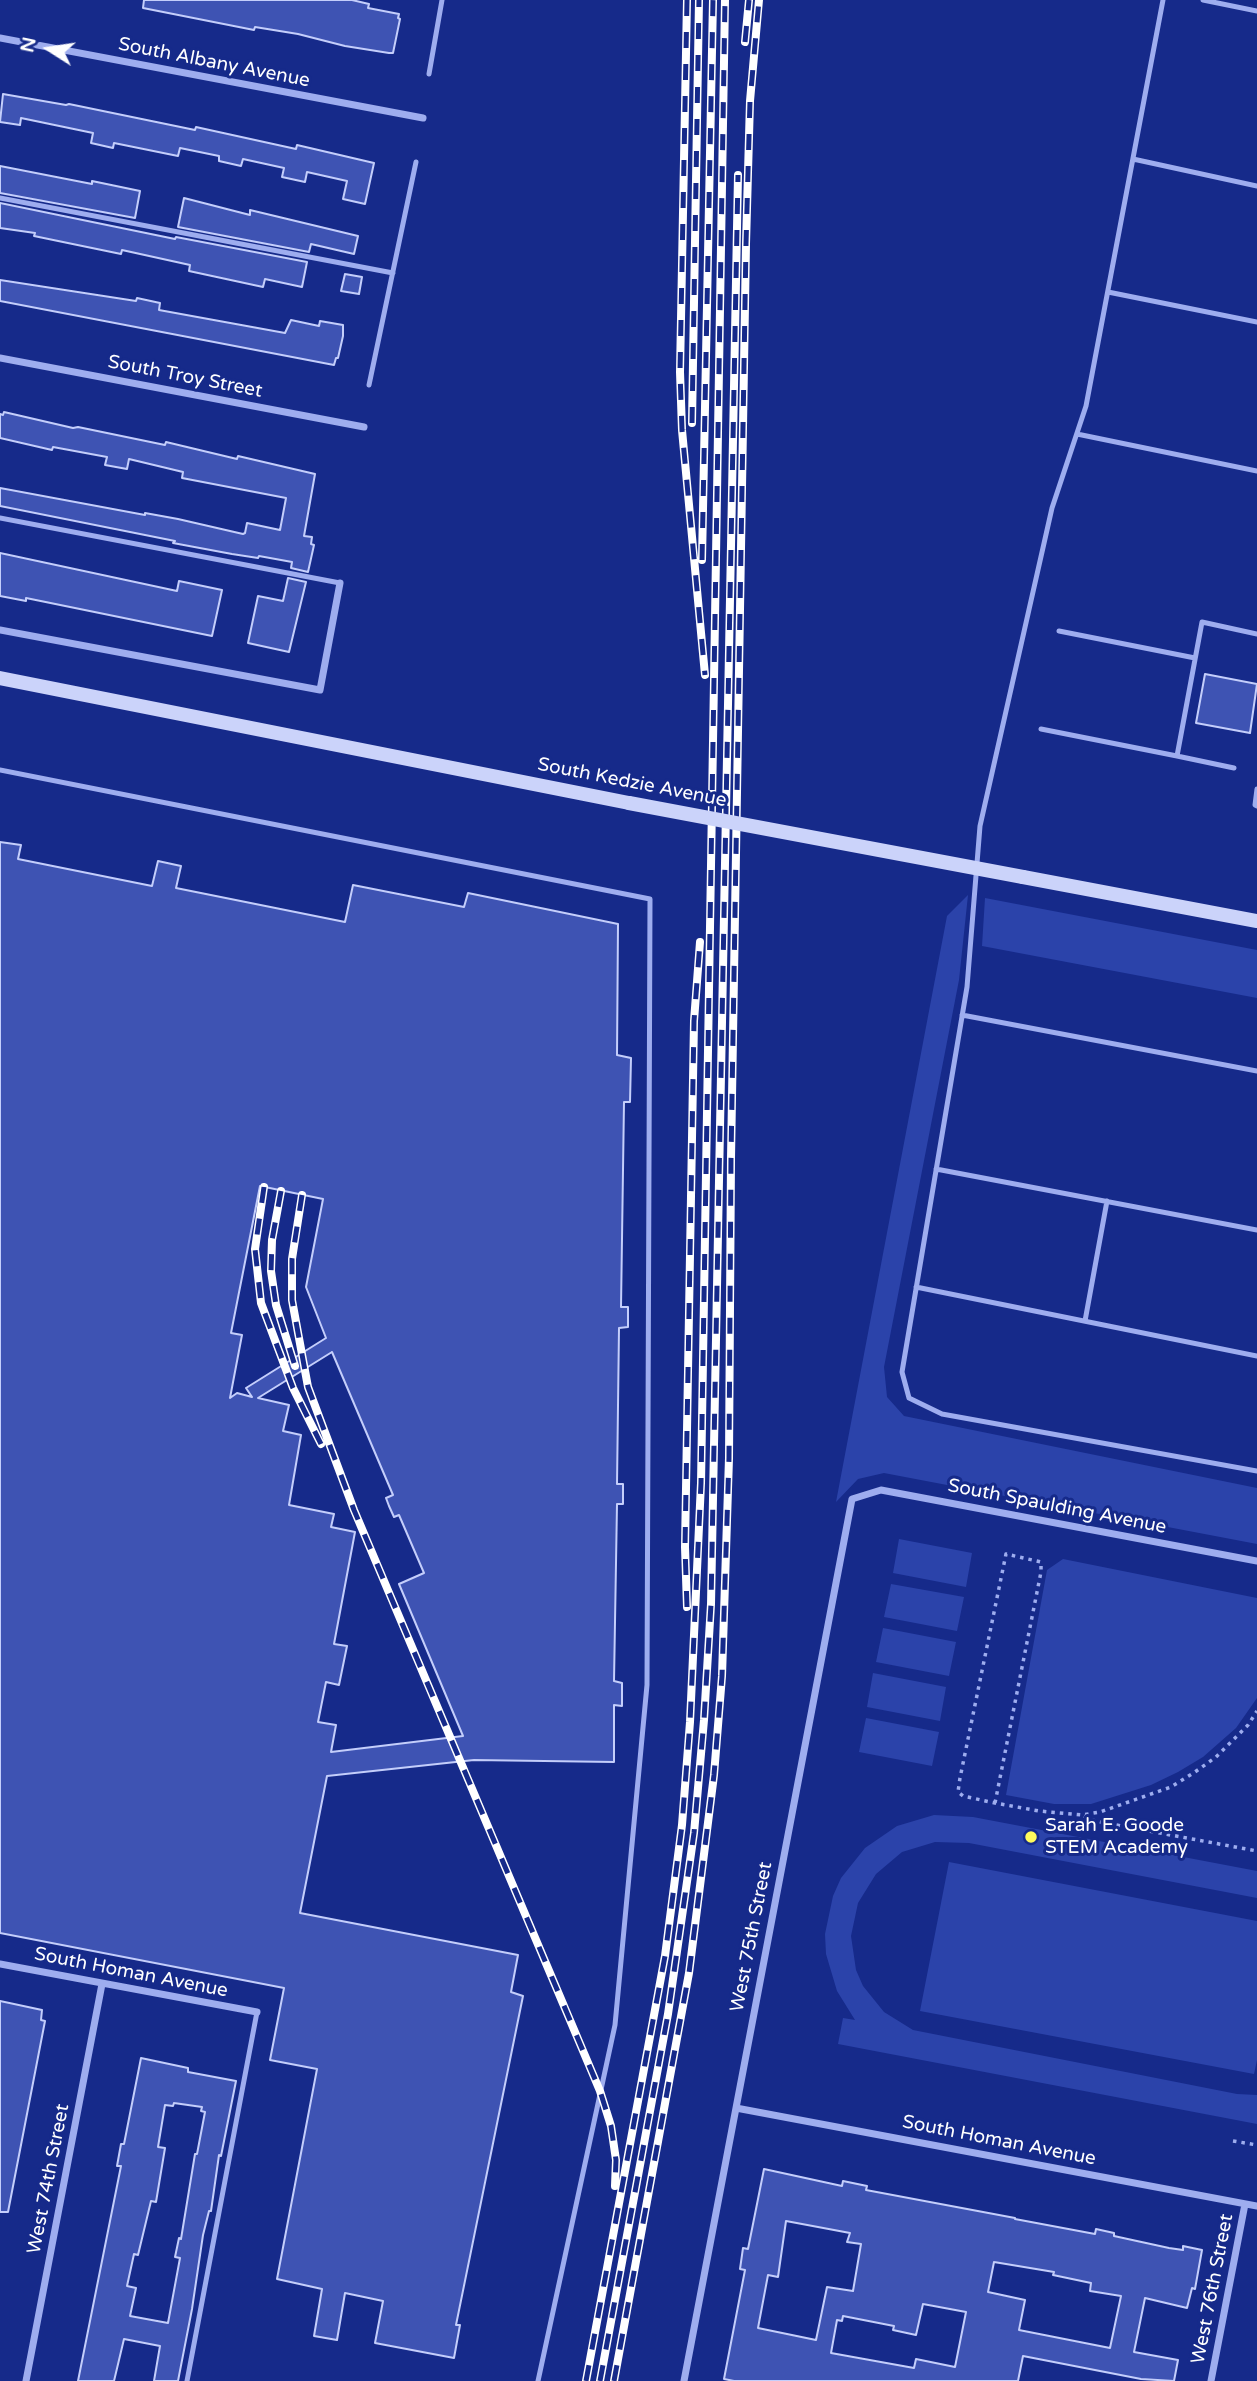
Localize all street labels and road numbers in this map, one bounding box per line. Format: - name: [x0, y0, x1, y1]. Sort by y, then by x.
- street label: South Albany Avenue: [116, 33, 312, 93]
- street label: South Troy Street: [106, 351, 264, 403]
- street label: South Kedzie Avenue: [536, 753, 728, 813]
- street label: South Spaulding Avenue: [946, 1475, 1168, 1539]
- street label: West 75th Street: [726, 1860, 778, 2014]
- street label: South Homan Avenue: [32, 1943, 230, 2003]
- street label: West 74th Street: [23, 2102, 75, 2256]
- street label: South Homan Avenue: [900, 2111, 1098, 2171]
- street label: West 76th Street: [1187, 2212, 1239, 2366]

